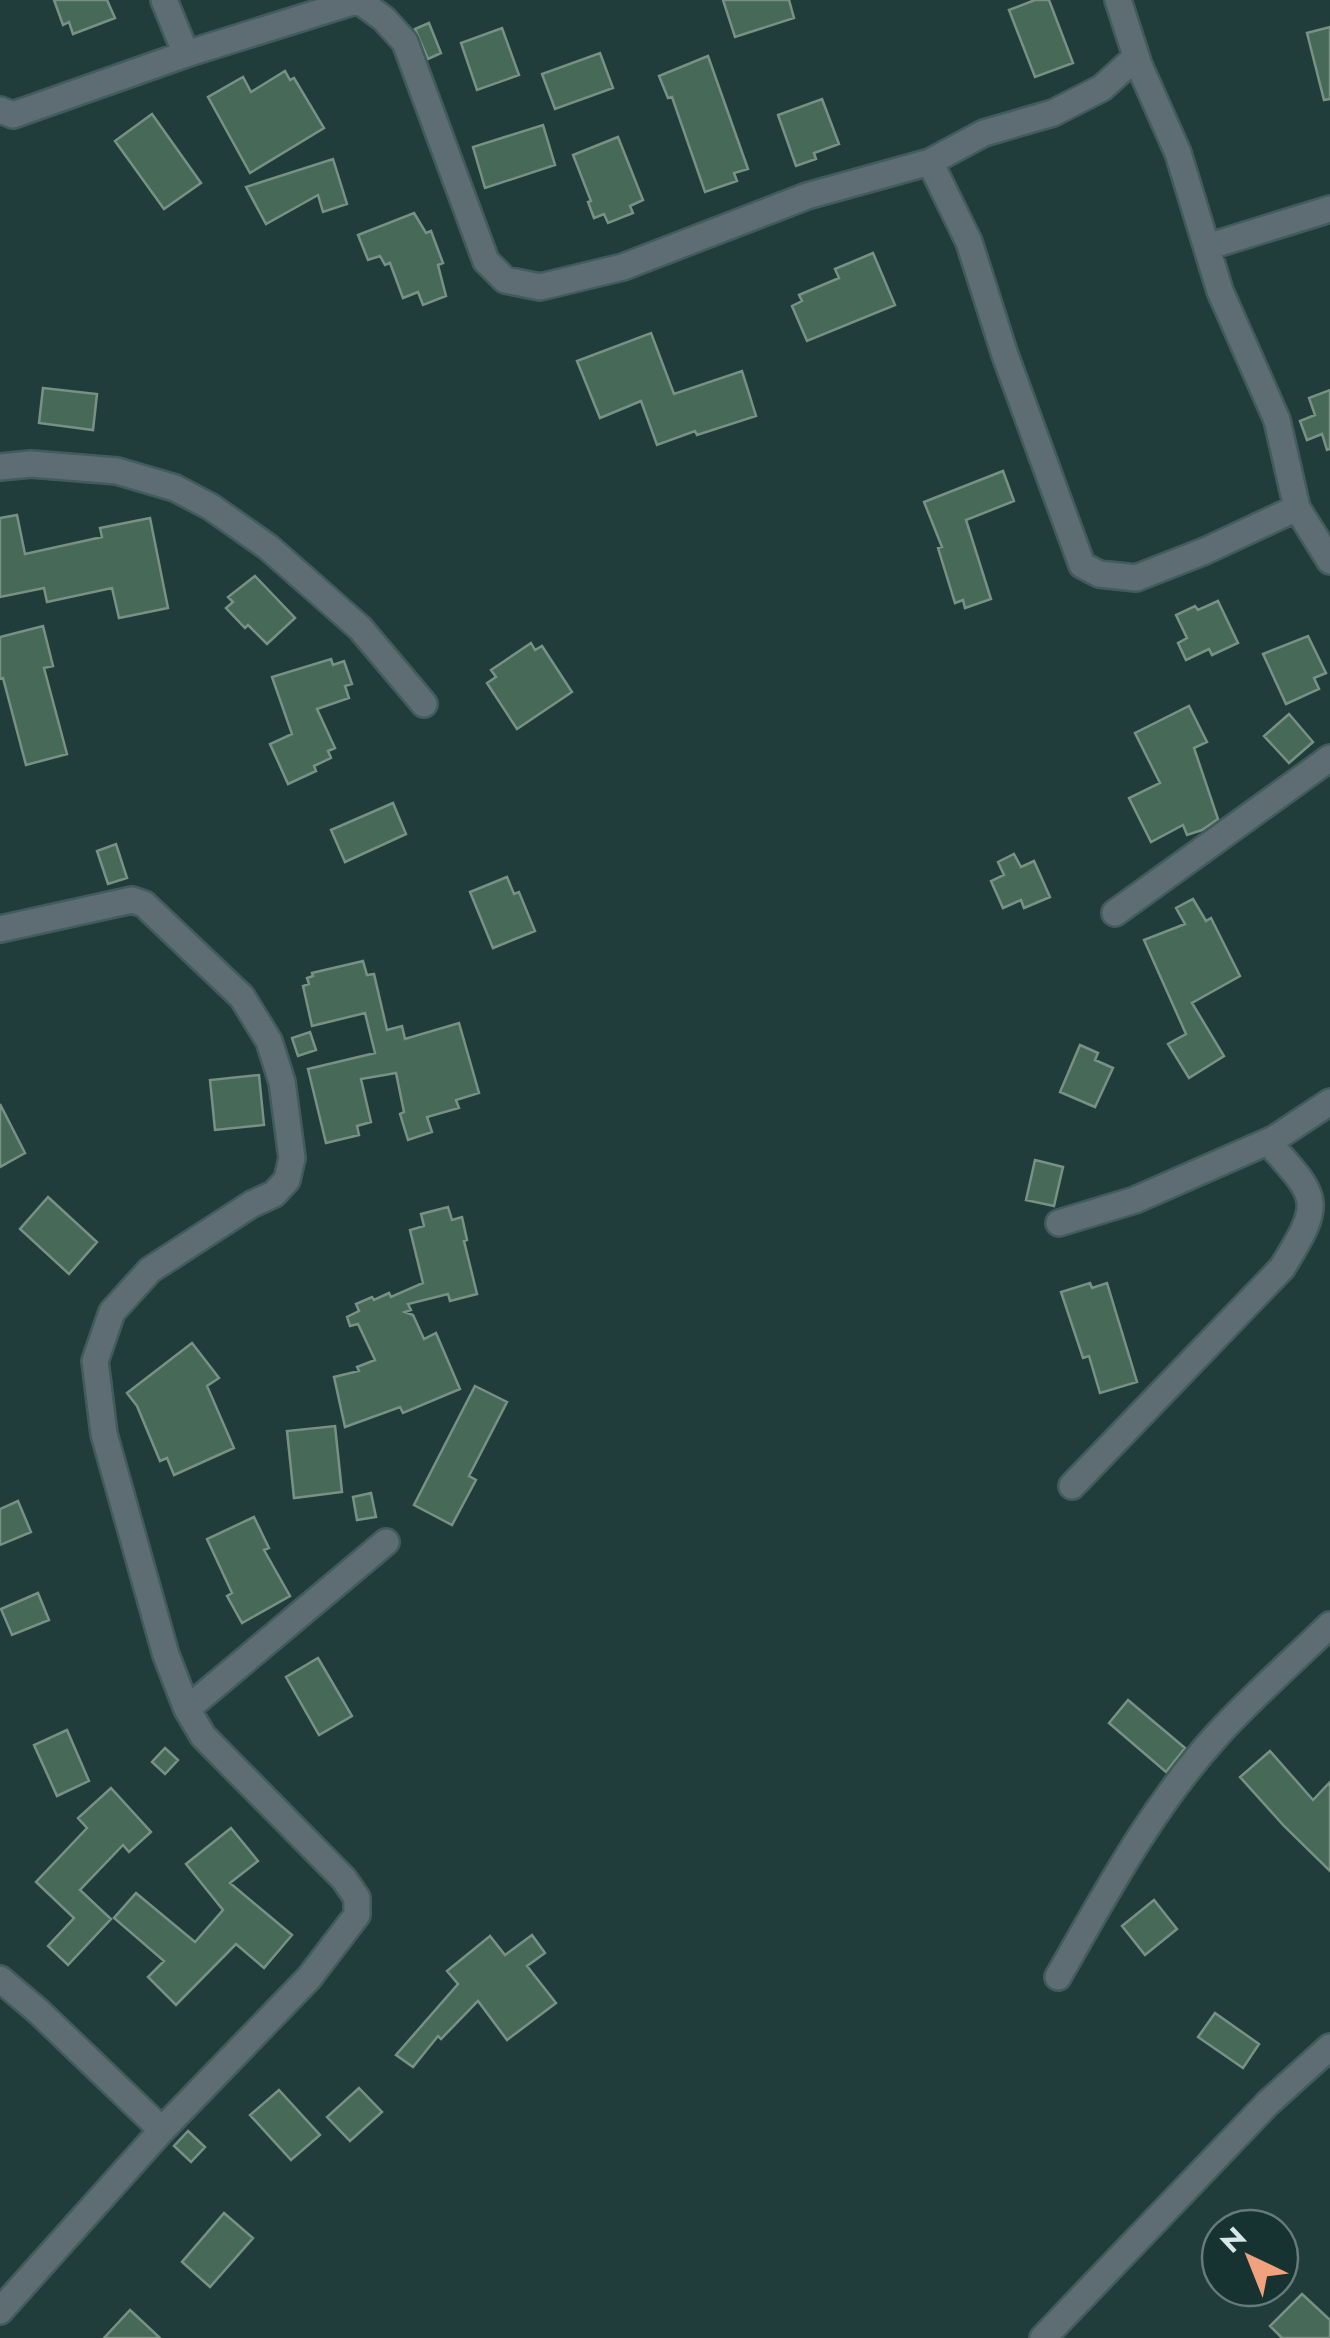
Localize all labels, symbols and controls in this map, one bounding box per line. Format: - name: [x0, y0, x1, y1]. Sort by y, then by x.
- north arrow: [1200, 2208, 1300, 2308]
- text: N: [1211, 2218, 1255, 2263]

